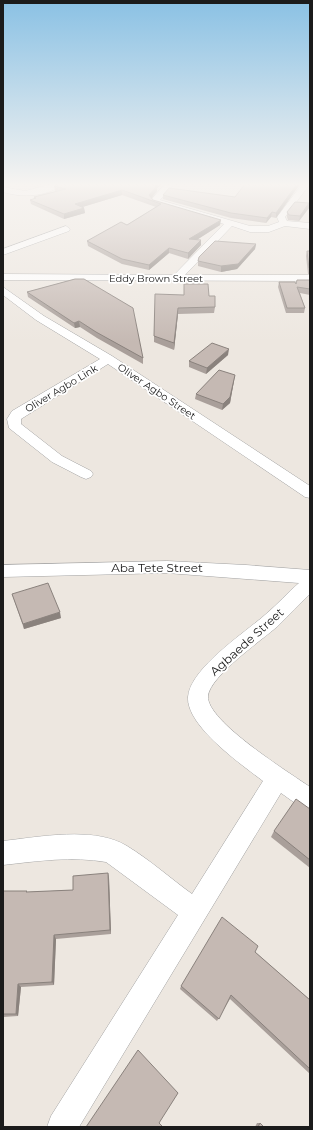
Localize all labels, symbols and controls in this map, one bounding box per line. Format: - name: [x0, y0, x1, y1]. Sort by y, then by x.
- street label: Eddy Brown Street: [109, 272, 203, 285]
- street label: Oliver Agbo Street: [115, 360, 198, 422]
- street label: Oliver Agbo Link: [22, 362, 100, 415]
- street label: Aba Tete Street: [111, 560, 203, 575]
- street label: Agbaede Street: [207, 605, 287, 679]

